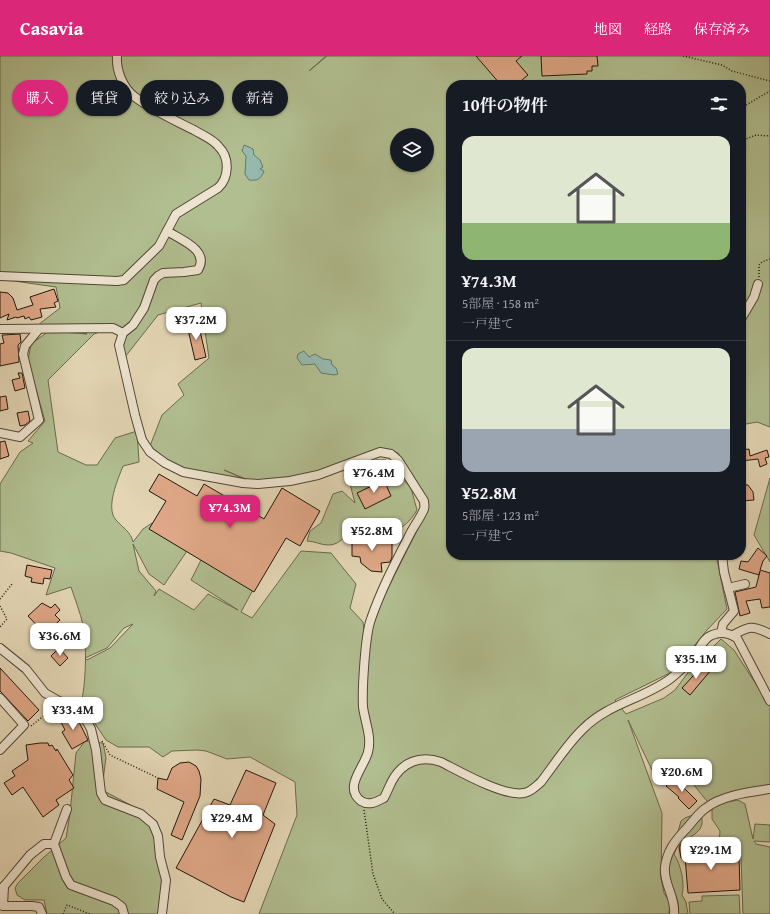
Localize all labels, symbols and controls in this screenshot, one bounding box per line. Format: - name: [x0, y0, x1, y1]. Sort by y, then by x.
- text: Casavia: [20, 14, 83, 42]
- text: 地図: [594, 19, 622, 39]
- text: 経路: [644, 19, 672, 39]
- text: 保存済み: [694, 19, 750, 39]
- chip: 購入: [12, 80, 68, 116]
- chip: 賃貸: [76, 80, 132, 116]
- chip: 絞り込み: [140, 80, 224, 116]
- chip: 新着: [232, 80, 288, 116]
- text: 10件の物件: [462, 92, 548, 117]
- icon: filters: [708, 93, 730, 115]
- map controls: [390, 128, 434, 172]
- button: layers: [390, 128, 434, 172]
- icon: home: [560, 162, 632, 234]
- text: ¥74.3M: [462, 268, 517, 293]
- text: 5部屋 · 158 m²: [462, 294, 539, 313]
- pin: ¥37.2M: [163, 307, 229, 341]
- text: ¥37.2M: [175, 310, 217, 329]
- text: 一戸建て: [462, 314, 514, 333]
- icon: home: [560, 374, 632, 446]
- pin: ¥76.4M: [341, 460, 407, 494]
- text: ¥76.4M: [353, 463, 395, 482]
- text: ¥52.8M: [462, 480, 517, 505]
- pin: ¥74.3M: [197, 495, 263, 529]
- text: ¥74.3M: [209, 498, 251, 517]
- text: 5部屋 · 123 m²: [462, 506, 539, 525]
- pin: ¥52.8M: [339, 518, 405, 552]
- text: ¥52.8M: [351, 521, 393, 540]
- text: 一戸建て: [462, 526, 514, 545]
- pin: ¥36.6M: [27, 623, 93, 657]
- text: ¥36.6M: [39, 626, 81, 645]
- pin: ¥35.1M: [663, 646, 729, 680]
- text: ¥35.1M: [675, 649, 717, 668]
- pin: ¥33.4M: [40, 697, 106, 731]
- text: ¥33.4M: [52, 700, 94, 719]
- pin: ¥20.6M: [649, 759, 715, 793]
- text: ¥20.6M: [661, 762, 703, 781]
- pin: ¥29.4M: [199, 805, 265, 839]
- text: ¥29.4M: [211, 808, 253, 827]
- pin: ¥29.1M: [678, 837, 744, 871]
- text: ¥29.1M: [690, 840, 732, 859]

